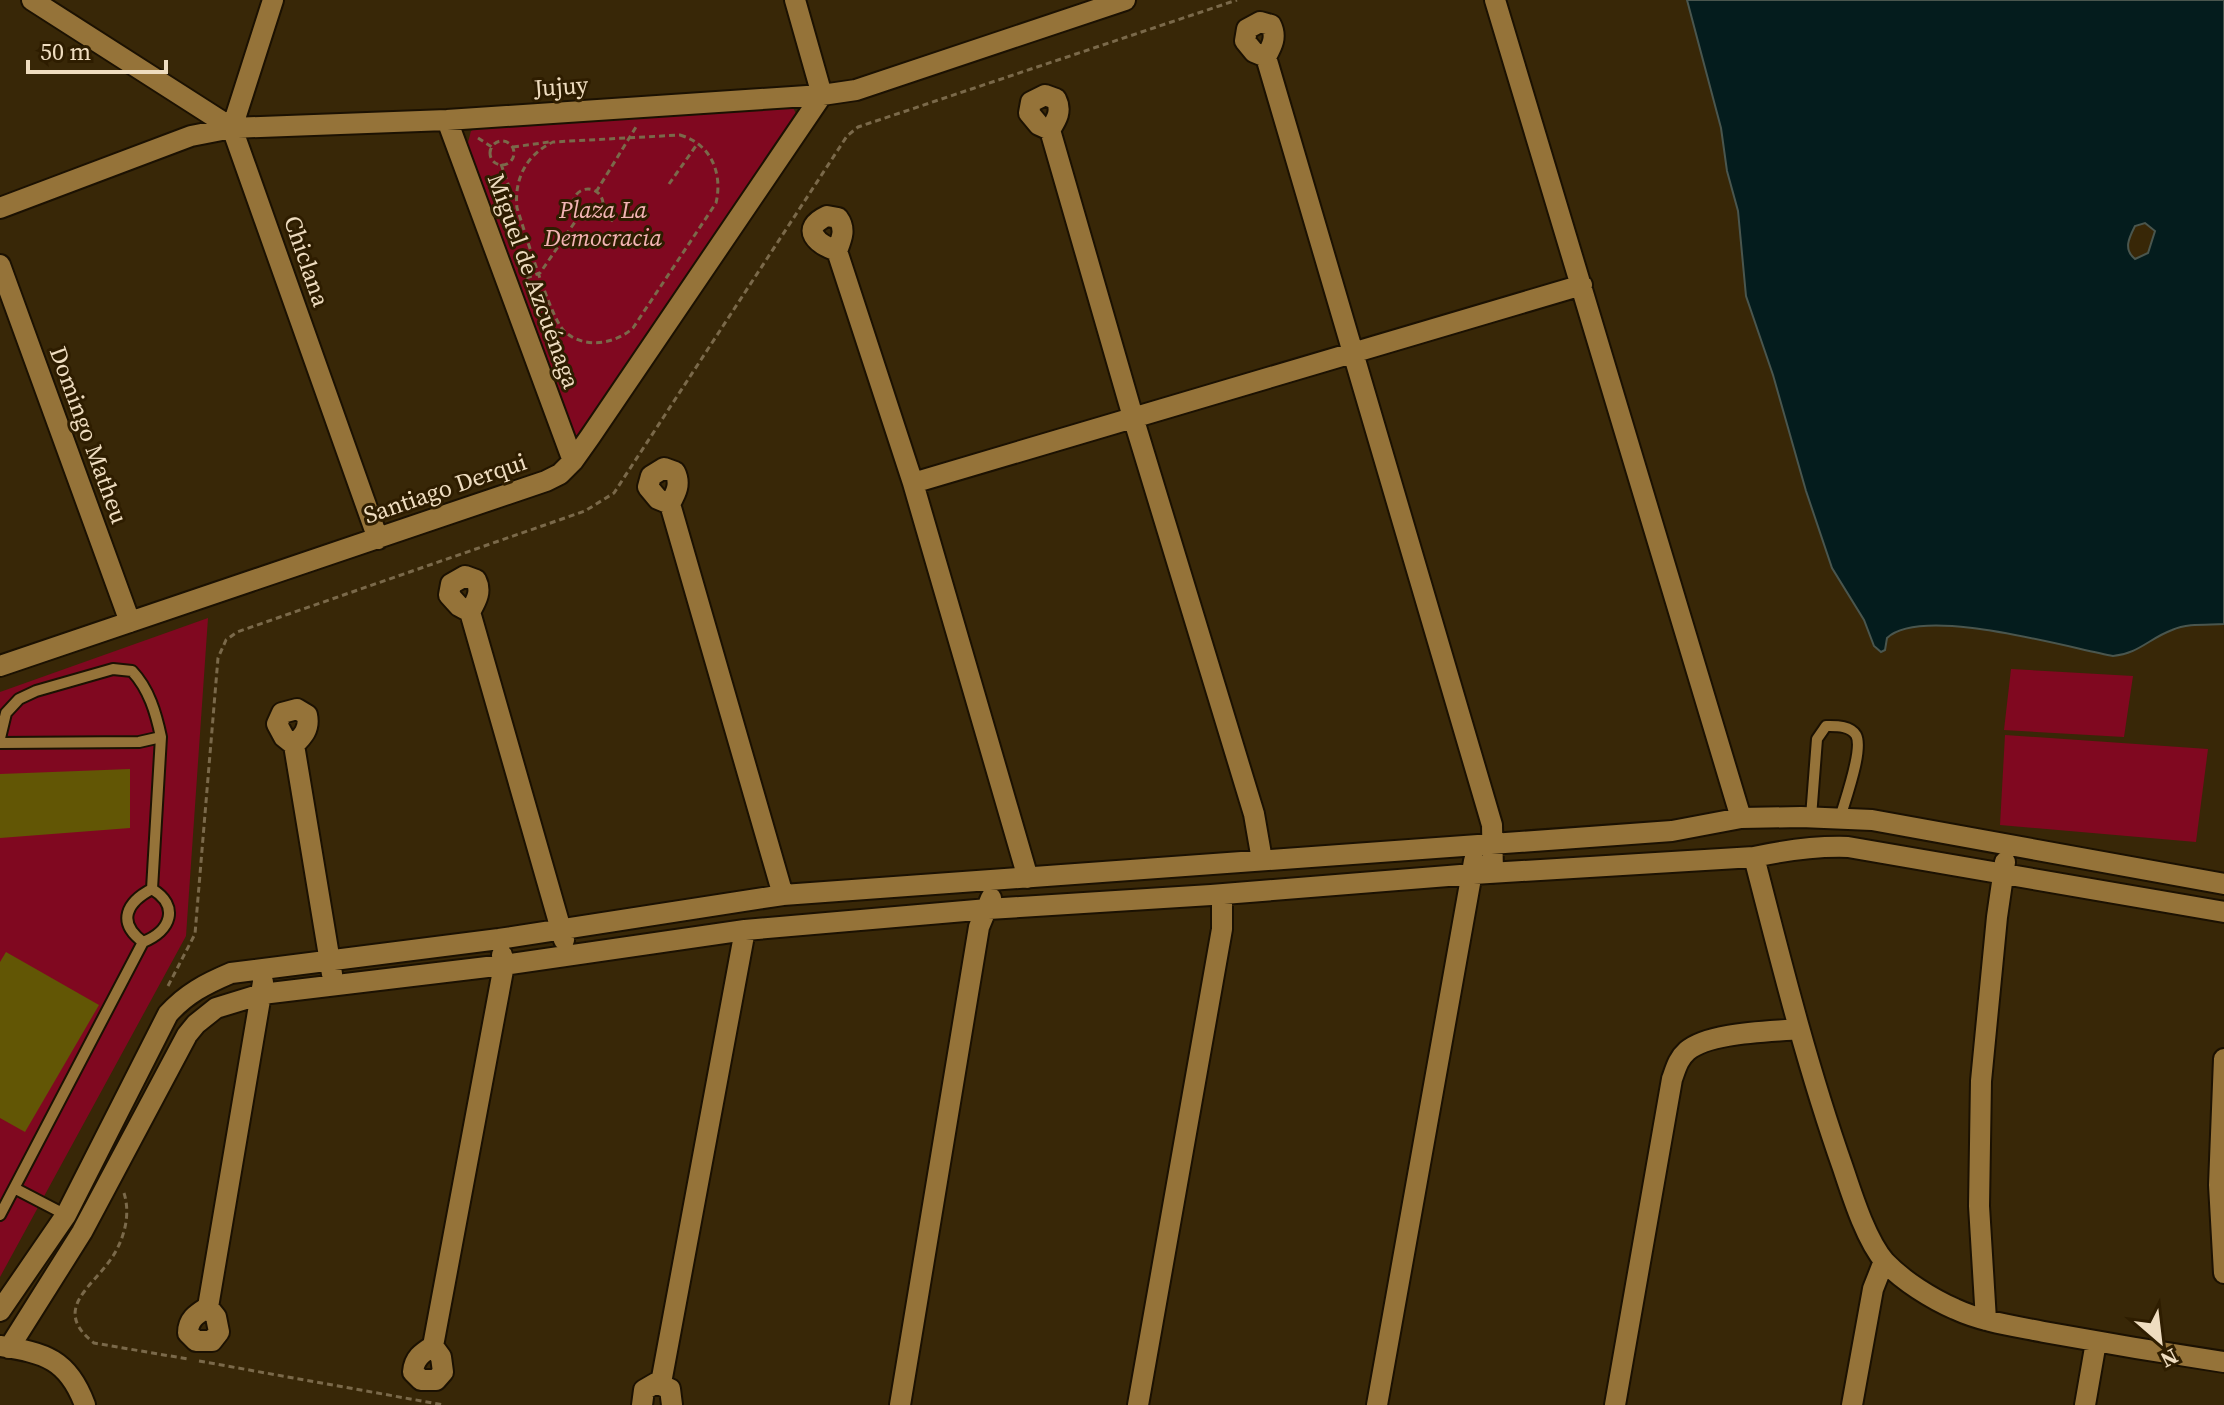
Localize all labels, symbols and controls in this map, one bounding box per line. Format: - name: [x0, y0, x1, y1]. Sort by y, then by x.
- scale bar: [28, 24, 166, 74]
- text: 50 m: [40, 35, 91, 68]
- street label: Jujuy: [532, 68, 590, 104]
- street label: Miguel de Azcuénaga: [480, 169, 588, 394]
- park label: Plaza La Democracia: [543, 193, 663, 254]
- street label: Chiclana: [276, 211, 338, 312]
- street label: Domingo Matheu: [42, 342, 136, 528]
- street label: Santiago Derqui: [359, 445, 531, 531]
- north arrow: [2120, 1301, 2200, 1381]
- text: N: [2155, 1342, 2184, 1376]

